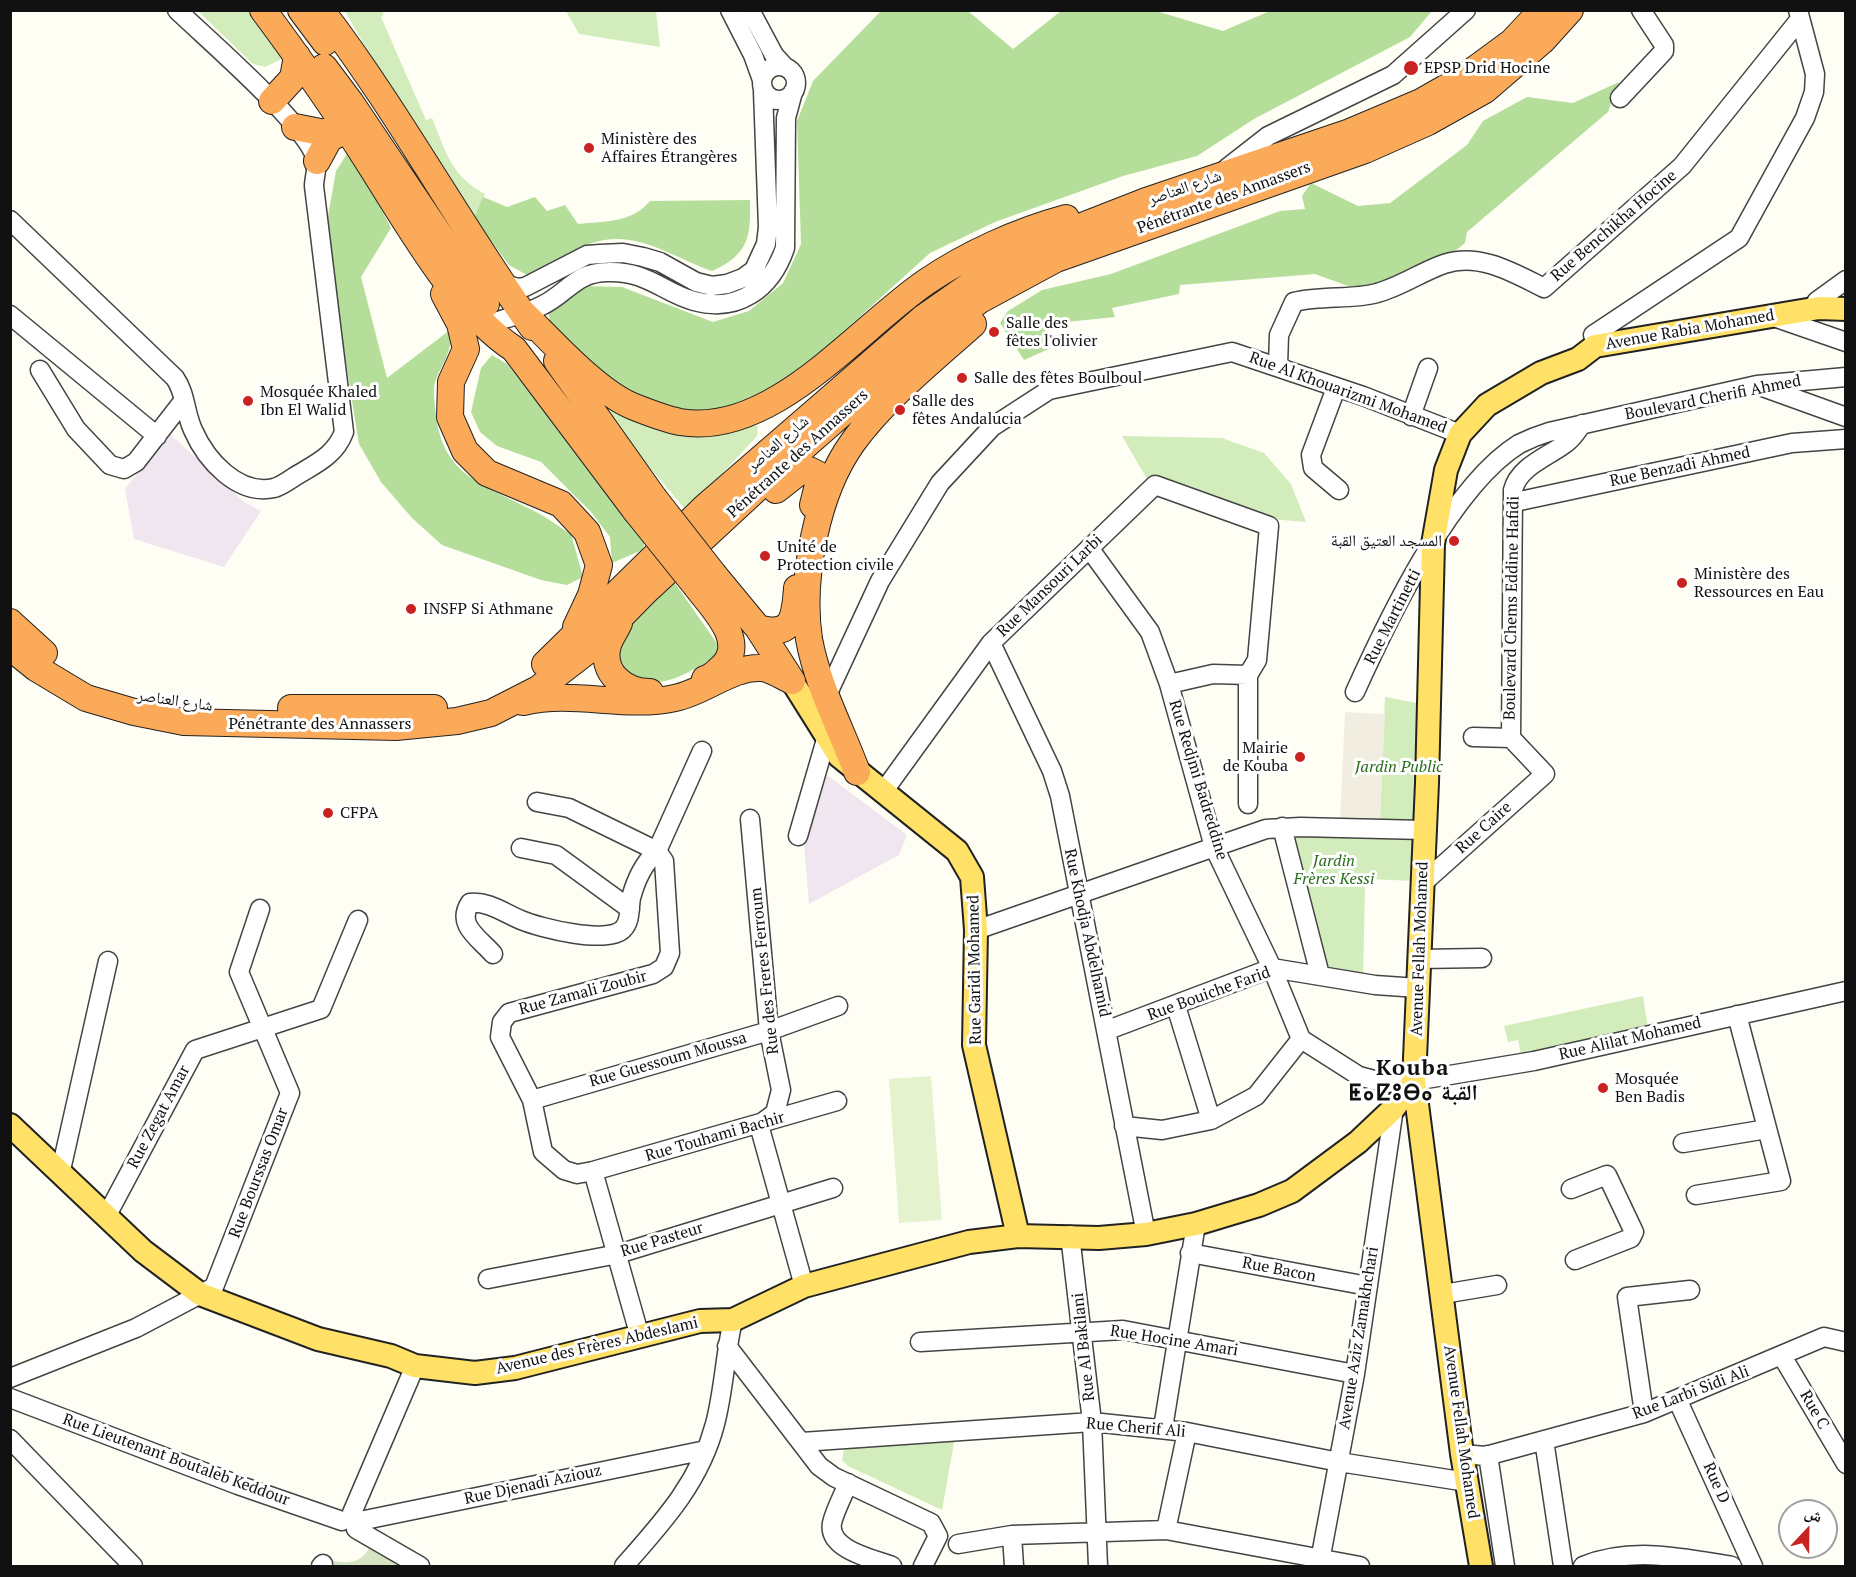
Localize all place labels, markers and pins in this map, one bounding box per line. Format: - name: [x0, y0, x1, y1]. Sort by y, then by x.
- place label: EPSP Drid Hocine: [1424, 58, 1550, 78]
- marker: EPSP Drid Hocine: [1402, 59, 1420, 77]
- place label: Ministère des Affaires Étrangères: [601, 129, 737, 167]
- marker: Ministère des Affaires Étrangères: [582, 141, 596, 155]
- place label: Salle des fêtes l'olivier: [1006, 313, 1097, 351]
- marker: Salle des fêtes l'olivier: [987, 325, 1001, 339]
- place label: Salle des fêtes Boulboul: [974, 368, 1142, 388]
- marker: Salle des fêtes Boulboul: [955, 371, 969, 385]
- place label: Mosquée Khaled Ibn El Walid: [260, 382, 377, 420]
- place label: Salle des fêtes Andalucia: [912, 391, 1022, 429]
- marker: Mosquée Khaled Ibn El Walid: [241, 394, 255, 408]
- marker: Salle des fêtes Andalucia: [893, 403, 907, 417]
- place label: المسجد العتيق القبة: [1331, 531, 1442, 551]
- marker: المسجد العتيق القبة: [1447, 534, 1461, 548]
- place label: Unité de Protection civile: [777, 537, 894, 575]
- marker: Unité de Protection civile: [758, 549, 772, 563]
- place label: Ministère des Ressources en Eau: [1694, 564, 1824, 602]
- marker: Ministère des Ressources en Eau: [1675, 576, 1689, 590]
- place label: INSFP Si Athmane: [423, 599, 553, 619]
- marker: INSFP Si Athmane: [404, 602, 418, 616]
- place label: Mairie de Kouba: [1223, 738, 1288, 776]
- marker: Mairie de Kouba: [1293, 750, 1307, 764]
- place label: CFPA: [340, 803, 378, 823]
- marker: CFPA: [321, 806, 335, 820]
- place label: Mosquée Ben Badis: [1615, 1069, 1685, 1107]
- marker: Mosquée Ben Badis: [1596, 1081, 1610, 1095]

